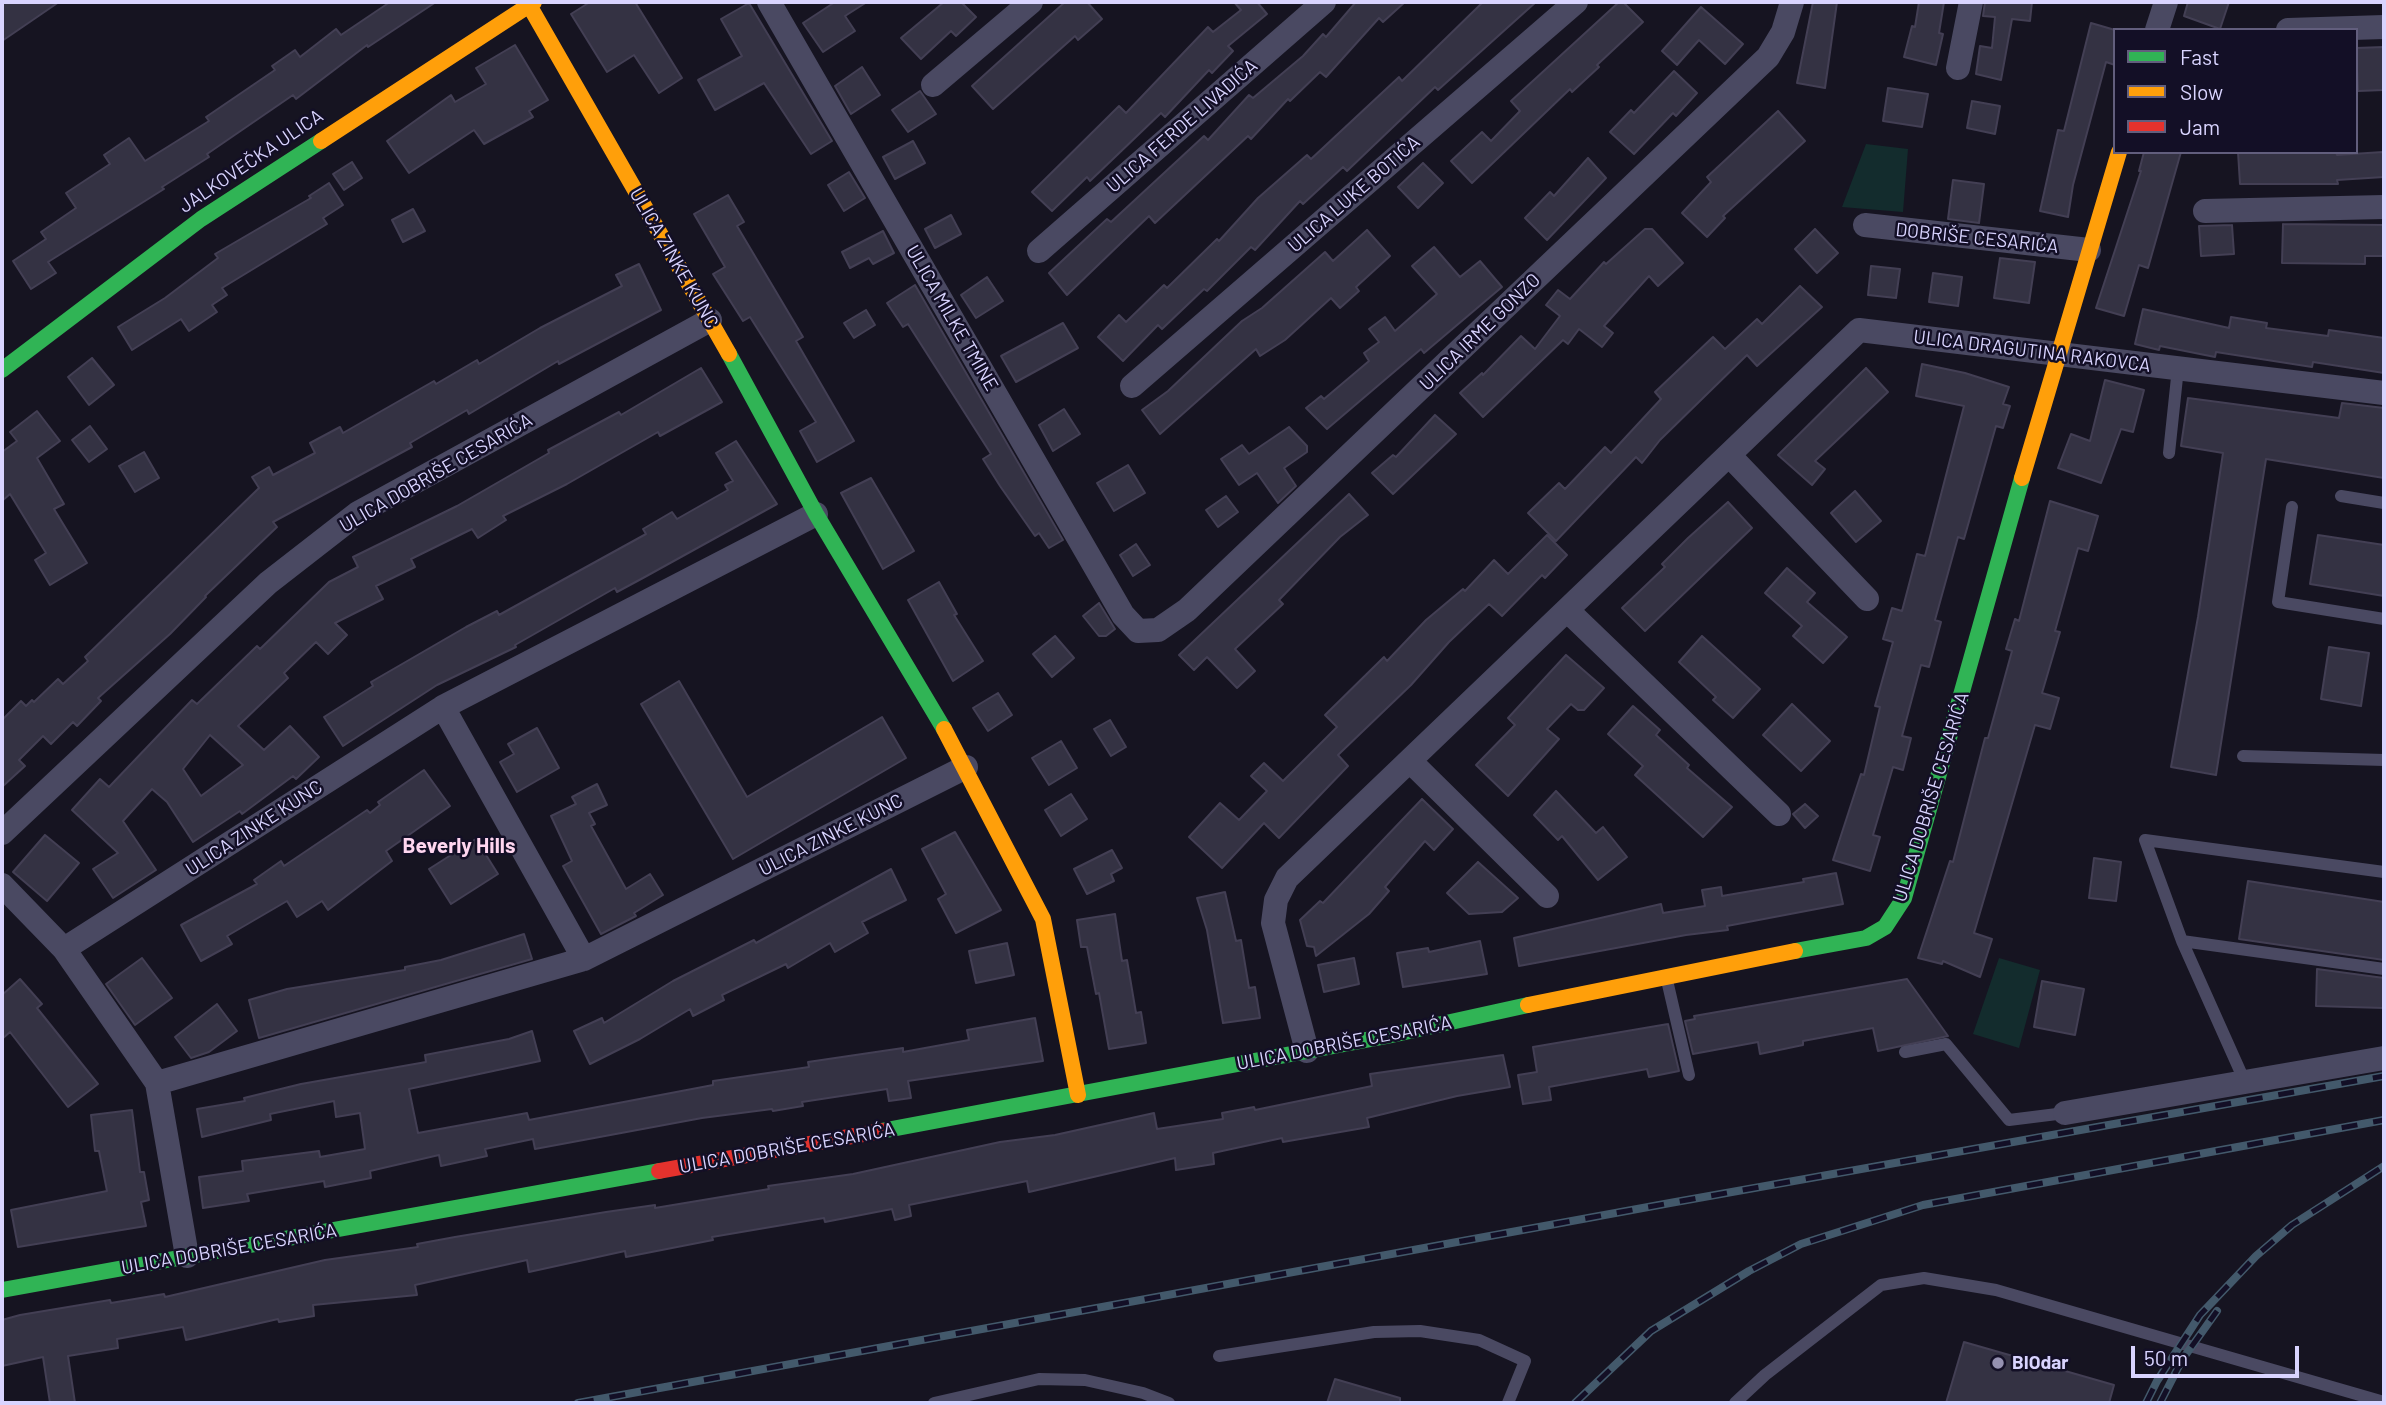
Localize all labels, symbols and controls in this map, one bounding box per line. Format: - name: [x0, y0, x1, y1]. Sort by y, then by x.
- legend: [2113, 28, 2358, 154]
- text: Fast: [2180, 44, 2220, 69]
- street label: ULICA FERDE LIVADIĆA: [1102, 54, 1262, 198]
- text: Slow: [2180, 79, 2223, 104]
- street label: JALKOVEČKA ULICA: [175, 104, 327, 218]
- text: Jam: [2180, 114, 2220, 139]
- street label: ULICA LUKE BOTIĆA: [1283, 131, 1425, 257]
- street label: ULICA ZINKE KUNC: [625, 184, 723, 332]
- street label: DOBRIŠE CESARIĆA: [1894, 218, 2060, 258]
- street label: ULICA MILKE TMINE: [901, 241, 1003, 395]
- street label: ULICA IRME GONZO: [1415, 269, 1545, 395]
- street label: ULICA DRAGUTINA RAKOVCA: [1912, 325, 2152, 377]
- street label: ULICA DOBRIŠE CESARIĆA: [336, 409, 536, 537]
- street label: ULICA DOBRIŠE CESARIĆA: [1888, 689, 1974, 905]
- street label: ULICA ZINKE KUNC: [181, 775, 327, 881]
- street label: ULICA ZINKE KUNC: [755, 789, 907, 881]
- district label: Beverly Hills: [403, 833, 515, 859]
- street label: ULICA DOBRIŠE CESARIĆA: [1235, 1011, 1453, 1075]
- street label: ULICA DOBRIŠE CESARIĆA: [677, 1118, 897, 1178]
- street label: ULICA DOBRIŠE CESARIĆA: [119, 1219, 339, 1279]
- scale bar: [2134, 1332, 2302, 1376]
- text: 50 m: [2144, 1345, 2188, 1370]
- place label: BIOdar: [2012, 1352, 2069, 1374]
- marker: BIOdar: [1990, 1355, 2006, 1371]

